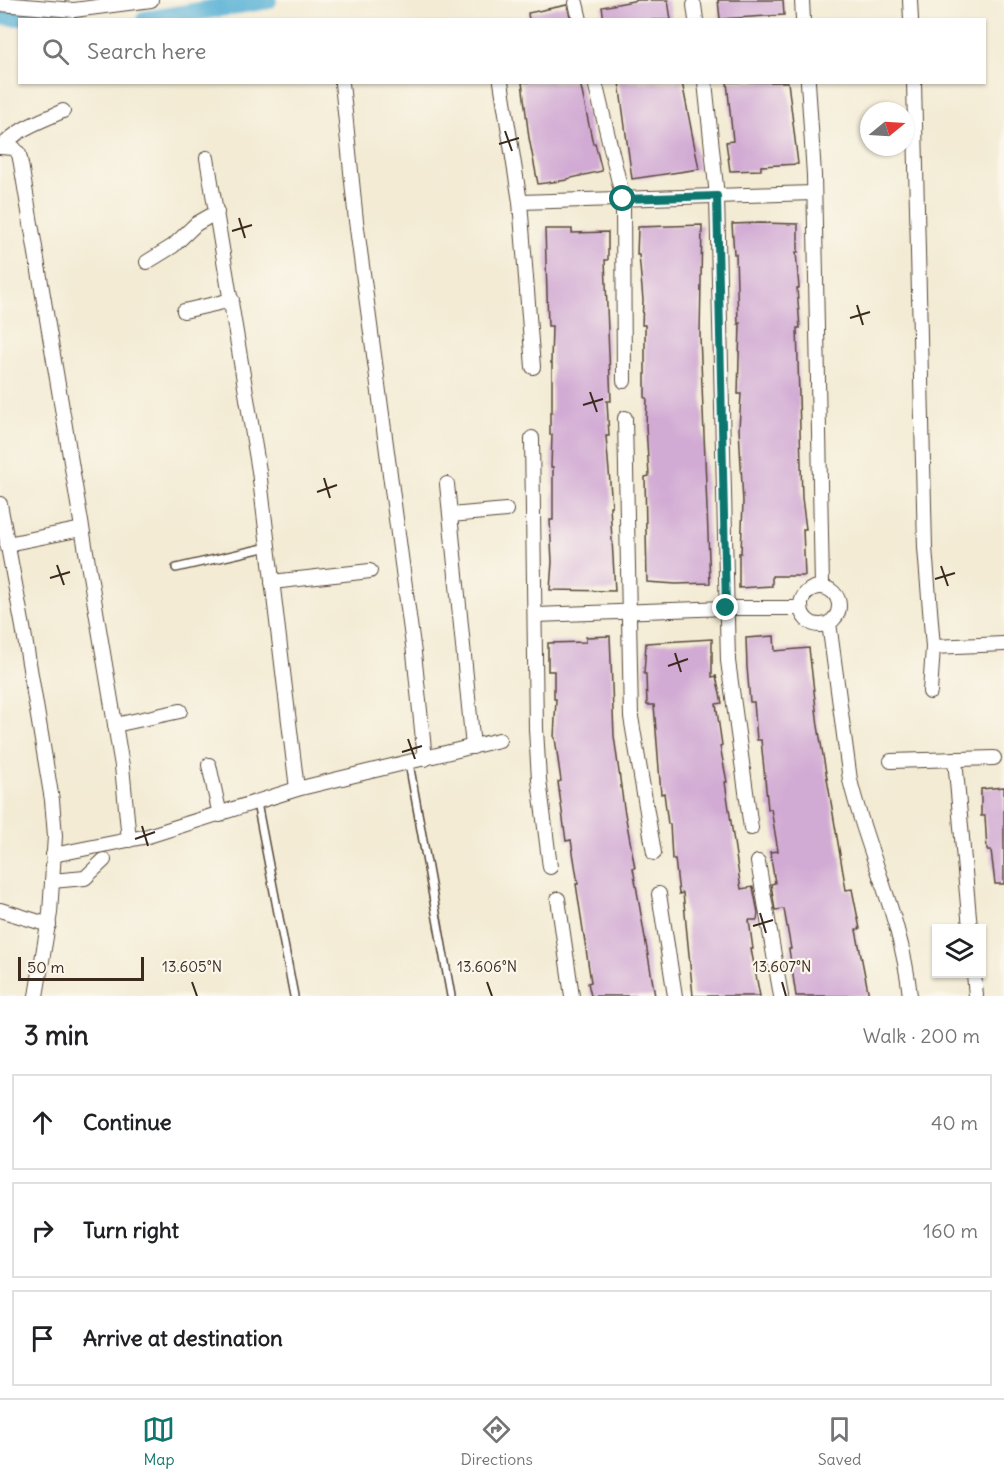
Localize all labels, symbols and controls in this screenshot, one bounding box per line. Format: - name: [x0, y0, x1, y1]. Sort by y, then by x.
- search box: [18, 18, 986, 84]
- icon: search: [39, 35, 72, 68]
- text: Search here: [87, 37, 206, 65]
- north arrow: [860, 102, 914, 156]
- route start: [609, 185, 635, 211]
- route end: [712, 594, 738, 620]
- map controls: [932, 924, 986, 978]
- button: layers: [932, 924, 986, 978]
- scale bar: [18, 954, 144, 982]
- text: 50 m: [27, 957, 65, 977]
- text: 13.605°N: [162, 957, 222, 976]
- text: 13.606°N: [457, 957, 517, 976]
- text: 13.607°N: [753, 957, 811, 976]
- text: 3 min: [24, 1019, 89, 1052]
- text: Walk · 200 m: [863, 1023, 980, 1048]
- icon: ahead: [26, 1106, 59, 1139]
- text: Continue: [83, 1108, 172, 1136]
- text: 40 m: [931, 1110, 978, 1135]
- icon: right: [26, 1214, 59, 1247]
- text: Turn right: [83, 1216, 179, 1244]
- text: 160 m: [923, 1218, 978, 1243]
- icon: arrive: [26, 1322, 59, 1355]
- text: Arrive at destination: [83, 1324, 283, 1352]
- tab: Map: [142, 1413, 175, 1469]
- tab: Directions: [460, 1413, 533, 1469]
- tab: Saved: [818, 1413, 862, 1469]

